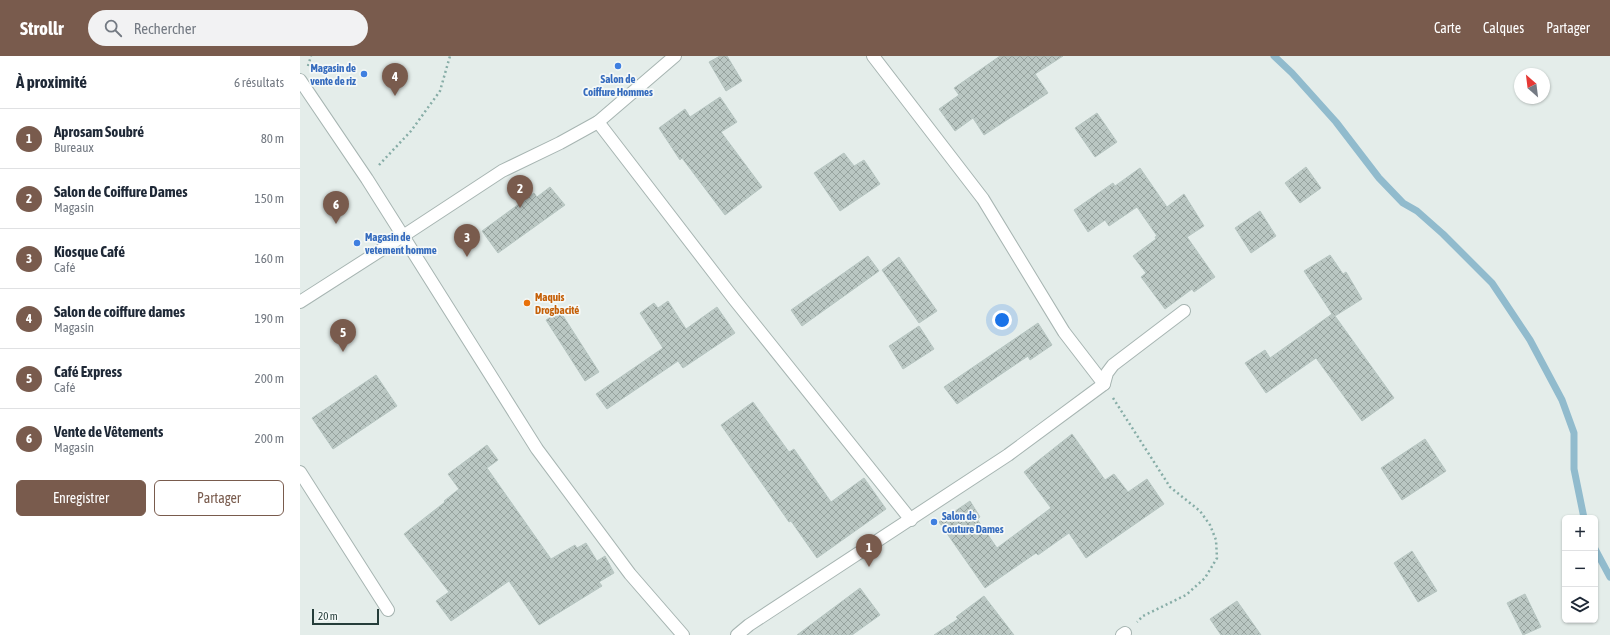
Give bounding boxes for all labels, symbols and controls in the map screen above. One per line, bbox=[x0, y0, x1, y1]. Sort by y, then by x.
search box bbox=[88, 10, 368, 46]
text: Strollr bbox=[20, 17, 64, 39]
icon: search bbox=[102, 17, 124, 39]
text: Rechercher bbox=[134, 20, 196, 37]
text: Carte bbox=[1434, 20, 1461, 36]
text: Calques bbox=[1483, 20, 1524, 36]
text: Partager bbox=[1546, 20, 1590, 36]
marker: Salon de Coiffure Hommes bbox=[613, 61, 623, 71]
place label: Magasin de vente de riz bbox=[310, 62, 356, 87]
pin: 4 bbox=[382, 63, 408, 96]
north arrow bbox=[1514, 68, 1550, 104]
marker: Magasin de vente de riz bbox=[359, 69, 369, 79]
text: À proximité bbox=[16, 72, 87, 92]
place label: Salon de Coiffure Hommes bbox=[583, 73, 653, 98]
text: 6 résultats bbox=[234, 75, 284, 90]
text: Aprosam Soubré bbox=[54, 123, 144, 140]
text: 1 bbox=[26, 131, 32, 146]
text: 80 m bbox=[261, 131, 284, 146]
text: Bureaux bbox=[54, 140, 94, 155]
pin: 2 bbox=[507, 175, 533, 208]
text: Salon de Coiffure Dames bbox=[54, 183, 188, 200]
text: 2 bbox=[26, 191, 32, 206]
text: 150 m bbox=[255, 191, 284, 206]
pin: 6 bbox=[323, 191, 349, 224]
text: Magasin bbox=[54, 200, 94, 215]
pin: 3 bbox=[454, 224, 480, 257]
place label: Magasin de vetement homme bbox=[365, 231, 437, 256]
marker: Magasin de vetement homme bbox=[352, 238, 362, 248]
text: Kiosque Café bbox=[54, 243, 125, 260]
text: 3 bbox=[26, 251, 32, 266]
text: 160 m bbox=[255, 251, 284, 266]
text: Café bbox=[54, 260, 75, 275]
place label: Maquis Drogbacité bbox=[535, 291, 579, 316]
marker: Maquis Drogbacité bbox=[522, 298, 532, 308]
text: Salon de coiffure dames bbox=[54, 303, 185, 320]
your location bbox=[992, 310, 1012, 330]
text: 4 bbox=[26, 311, 32, 326]
text: 190 m bbox=[255, 311, 284, 326]
pin: 5 bbox=[330, 319, 356, 352]
text: Magasin bbox=[54, 320, 94, 335]
text: Café Express bbox=[54, 363, 122, 380]
text: 5 bbox=[26, 371, 32, 386]
text: 200 m bbox=[255, 371, 284, 386]
text: Café bbox=[54, 380, 75, 395]
text: Vente de Vêtements bbox=[54, 423, 163, 440]
text: 6 bbox=[26, 431, 32, 446]
text: 200 m bbox=[255, 431, 284, 446]
text: Magasin bbox=[54, 440, 94, 455]
button: Enregistrer bbox=[16, 480, 146, 516]
button: Partager bbox=[154, 480, 284, 516]
place label: Salon de Couture Dames bbox=[942, 510, 1004, 535]
map controls bbox=[1562, 515, 1598, 623]
button: + bbox=[1562, 515, 1598, 551]
marker: Salon de Couture Dames bbox=[929, 517, 939, 527]
pin: 1 bbox=[856, 534, 882, 567]
button: − bbox=[1562, 551, 1598, 587]
button: layers bbox=[1562, 587, 1598, 623]
scale bar bbox=[312, 607, 379, 626]
text: 20 m bbox=[318, 610, 338, 622]

